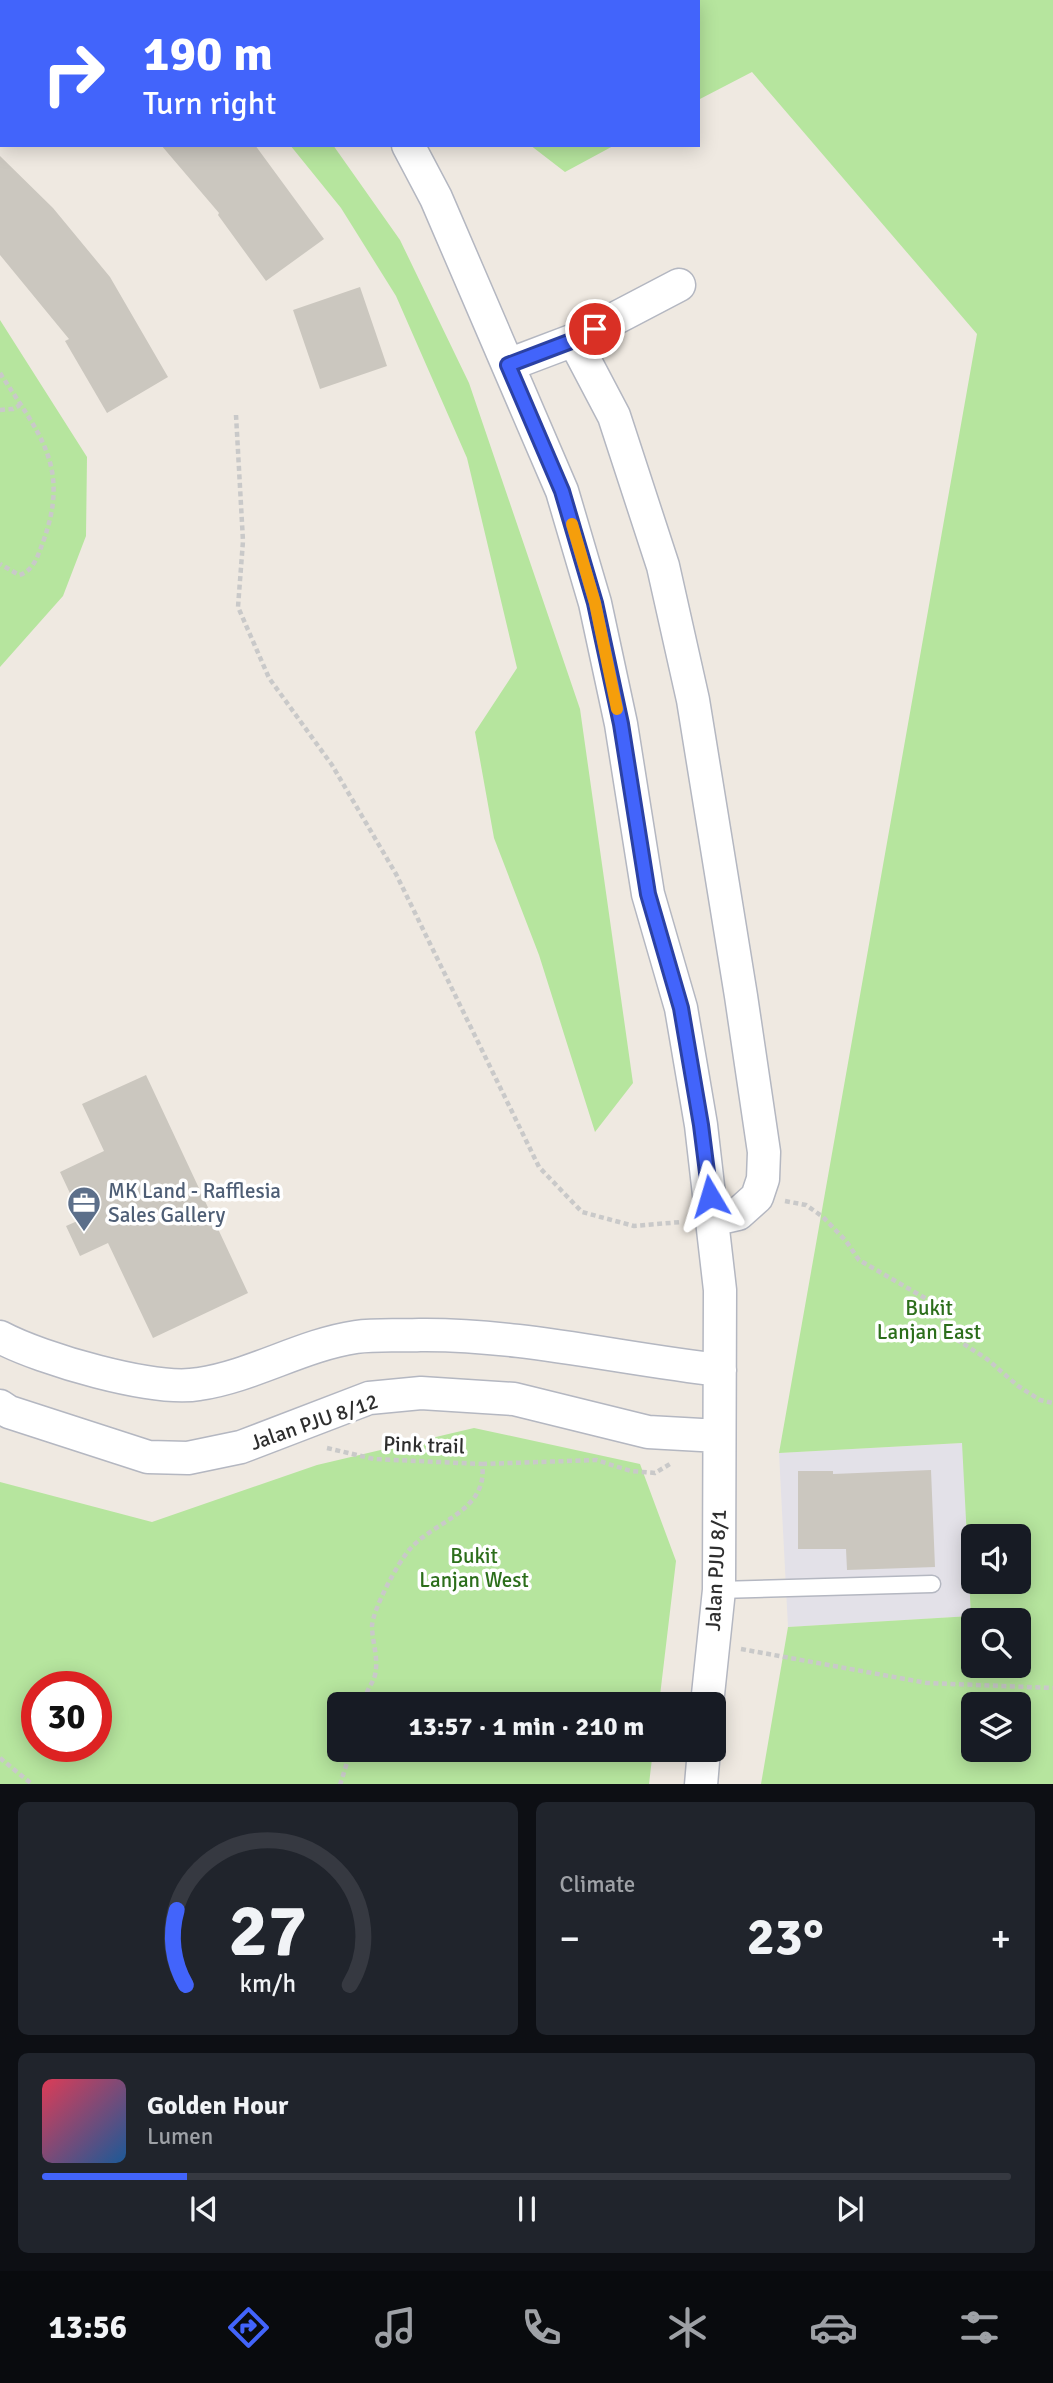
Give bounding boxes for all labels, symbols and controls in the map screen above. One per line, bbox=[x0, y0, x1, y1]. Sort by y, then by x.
text: 190 m bbox=[143, 24, 273, 84]
icon: right bbox=[28, 28, 119, 119]
text: Turn right bbox=[143, 84, 276, 123]
pin bbox=[565, 299, 625, 359]
icon: arrive bbox=[576, 310, 614, 348]
position arrow bbox=[673, 1159, 747, 1233]
place label: MK Land - Rafflesia Sales Gallery bbox=[108, 1178, 281, 1228]
office icon: MK Land - Rafflesia Sales Gallery bbox=[65, 1184, 103, 1233]
park label: Bukit Lanjan East bbox=[877, 1295, 981, 1345]
street label: Jalan PJU 8/12 bbox=[247, 1388, 381, 1456]
street label: Pink trail bbox=[383, 1431, 465, 1459]
street label: Jalan PJU 8/1 bbox=[700, 1508, 732, 1632]
map controls bbox=[961, 1524, 1031, 1762]
button: sound bbox=[961, 1524, 1031, 1594]
park label: Bukit Lanjan West bbox=[419, 1543, 529, 1593]
button: search bbox=[961, 1608, 1031, 1678]
speed limit sign: 30 bbox=[21, 1671, 112, 1762]
button: layers bbox=[961, 1692, 1031, 1762]
text: 13:57 · 1 min · 210 m bbox=[409, 1711, 644, 1743]
text: Climate bbox=[560, 1870, 635, 1899]
text: 27 bbox=[228, 1887, 307, 1976]
text: 23° bbox=[747, 1905, 824, 1969]
text: − bbox=[560, 1915, 580, 1962]
text: + bbox=[990, 1915, 1011, 1962]
text: km/h bbox=[239, 1967, 296, 1998]
text: Golden Hour bbox=[147, 2090, 288, 2122]
text: Lumen bbox=[147, 2122, 213, 2151]
icon: previous bbox=[185, 2190, 223, 2228]
icon: pause bbox=[508, 2190, 546, 2228]
icon: next bbox=[831, 2190, 869, 2228]
icon: directions bbox=[224, 2303, 273, 2352]
icon: music bbox=[371, 2303, 420, 2352]
icon: phone bbox=[517, 2303, 566, 2352]
icon: climate bbox=[663, 2303, 712, 2352]
icon: car bbox=[809, 2303, 858, 2352]
icon: filters bbox=[955, 2303, 1004, 2352]
text: 13:56 bbox=[49, 2308, 127, 2347]

